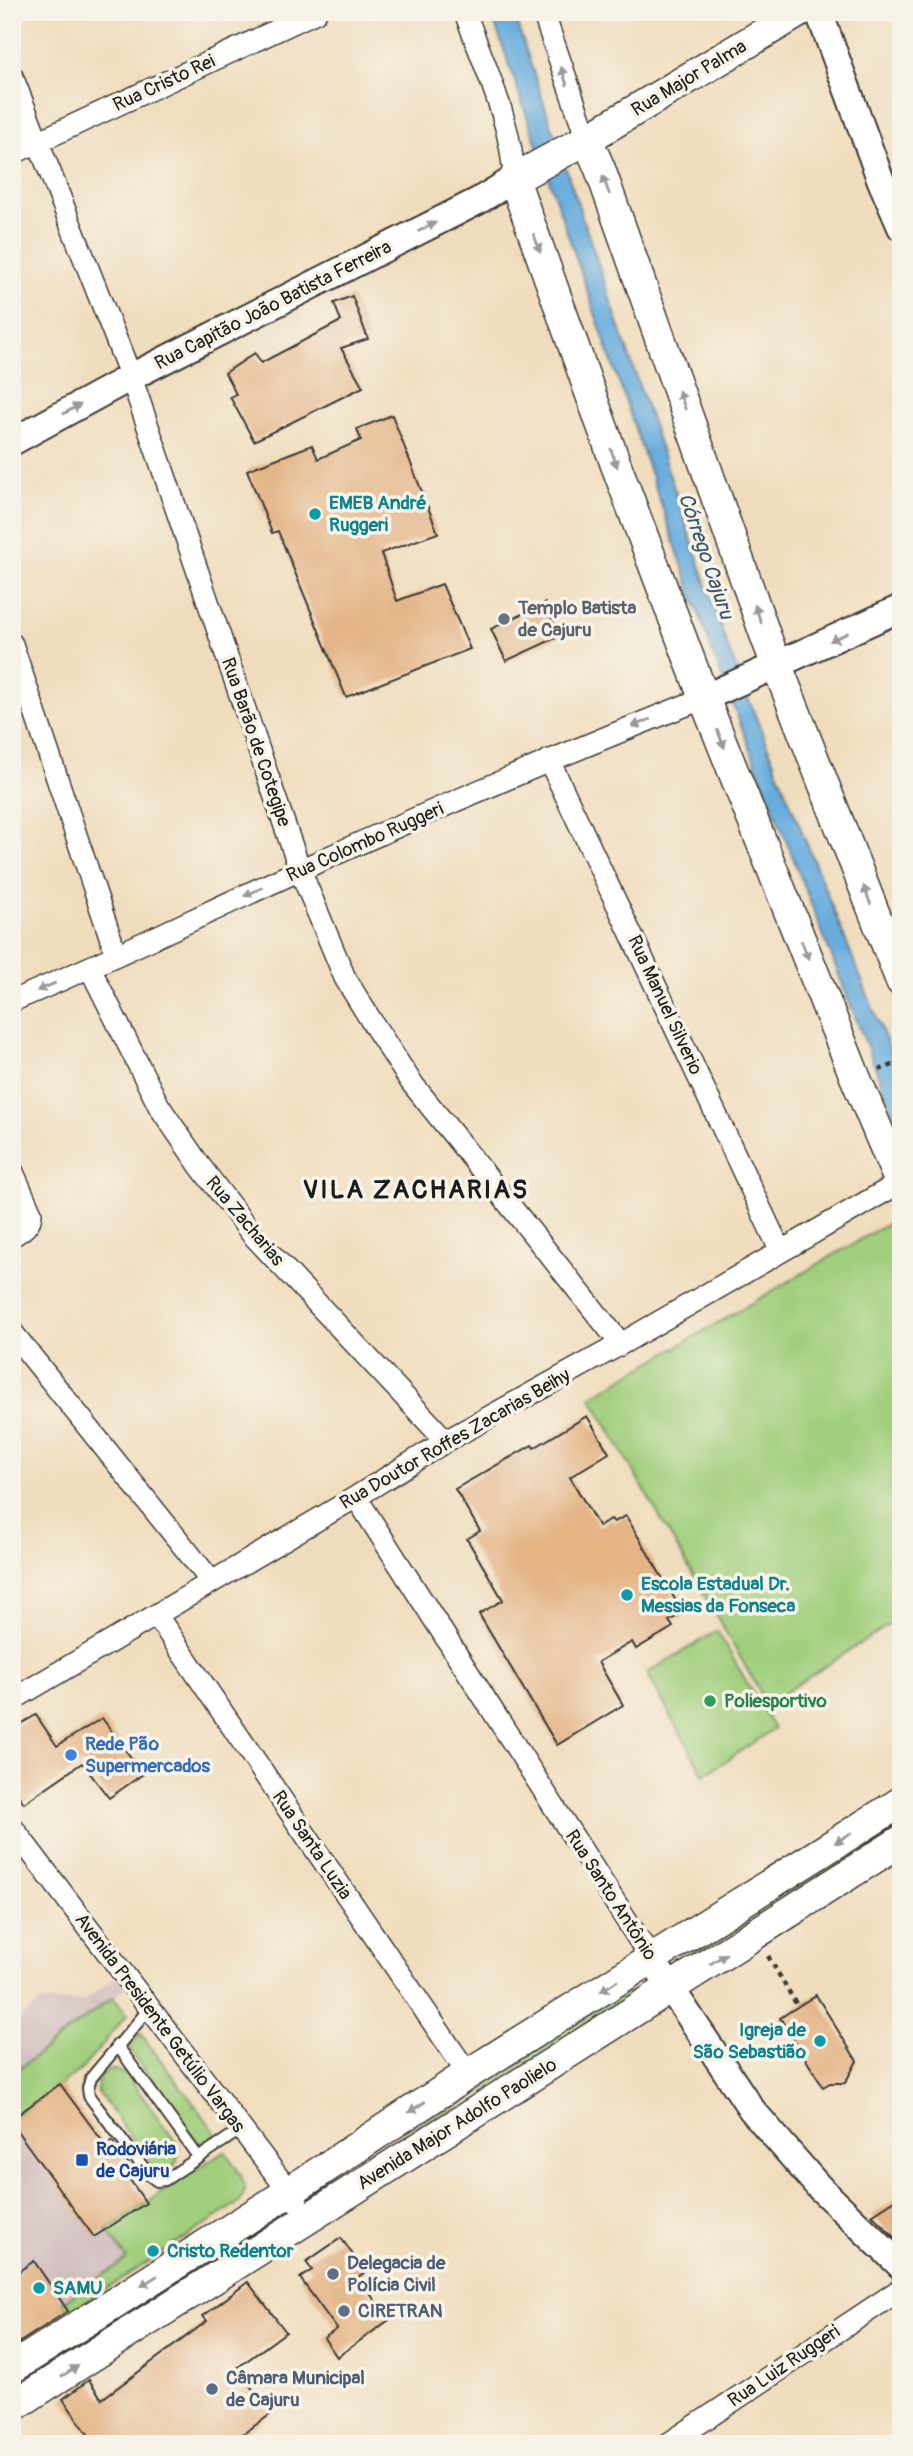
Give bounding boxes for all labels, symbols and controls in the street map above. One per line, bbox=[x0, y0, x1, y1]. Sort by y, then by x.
street label: Rua Major Palma bbox=[627, 34, 751, 122]
street label: Rua Cristo Rei bbox=[109, 49, 219, 117]
one-way arrow bbox=[559, 65, 569, 86]
one-way arrow bbox=[600, 175, 611, 196]
one-way arrow bbox=[417, 221, 437, 232]
one-way arrow bbox=[532, 233, 543, 254]
street label: Rua Capitão João Batista Ferreira bbox=[151, 235, 396, 375]
one-way arrow bbox=[676, 389, 687, 410]
one-way arrow bbox=[62, 403, 82, 415]
one-way arrow bbox=[608, 447, 619, 468]
water label: Córrego Cajuru bbox=[672, 489, 741, 624]
place label: EMEB André Ruggeri bbox=[329, 491, 427, 537]
marker: EMEB André Ruggeri bbox=[307, 506, 323, 522]
place label: Templo Batista de Cajuru bbox=[517, 596, 636, 642]
one-way arrow bbox=[752, 604, 763, 625]
marker: Templo Batista de Cajuru bbox=[496, 611, 512, 627]
one-way arrow bbox=[829, 631, 849, 643]
street label: Rua Barão de Cotegipe bbox=[216, 654, 296, 830]
one-way arrow bbox=[630, 718, 651, 729]
one-way arrow bbox=[715, 728, 726, 749]
street label: Rua Colombo Ruggeri bbox=[283, 797, 447, 887]
one-way arrow bbox=[861, 884, 872, 905]
one-way arrow bbox=[242, 887, 263, 898]
street label: Rua Manuel Silverio bbox=[622, 931, 708, 1079]
one-way arrow bbox=[799, 940, 810, 961]
one-way arrow bbox=[36, 981, 56, 993]
street label: Rua Zacharias bbox=[200, 1171, 290, 1271]
district label: VILA ZACHARIAS bbox=[303, 1174, 529, 1206]
street label: Rua Doutor Roffes Zacarias Beihy bbox=[336, 1363, 574, 1515]
place label: Escola Estadual Dr. Messias da Fonseca bbox=[641, 1572, 796, 1618]
marker: Escola Estadual Dr. Messias da Fonseca bbox=[619, 1587, 635, 1603]
place label: Poliesportivo bbox=[724, 1689, 828, 1713]
marker: Poliesportivo bbox=[702, 1693, 718, 1709]
place label: Rede Pão Supermercados bbox=[85, 1732, 210, 1778]
marker: Rede Pão Supermercados bbox=[63, 1747, 79, 1763]
street label: Rua Santa Luzia bbox=[267, 1786, 357, 1904]
street label: Rua Santo Antônio bbox=[560, 1825, 662, 1965]
one-way arrow bbox=[833, 1832, 853, 1845]
street label: Avenida Presidente Getúlio Vargas bbox=[70, 1908, 251, 2138]
one-way arrow bbox=[709, 1952, 728, 1965]
one-way arrow bbox=[600, 1980, 619, 1993]
place label: Igreja de São Sebastião bbox=[693, 2018, 807, 2064]
marker: Igreja de São Sebastião bbox=[812, 2033, 828, 2049]
street label: Avenida Major Adolfo Paolielo bbox=[353, 2053, 561, 2195]
one-way arrow bbox=[407, 2101, 427, 2114]
place label: Rodoviária de Cajuru bbox=[96, 2137, 176, 2183]
marker: Rodoviária de Cajuru bbox=[74, 2152, 90, 2168]
place label: Cristo Redentor bbox=[167, 2239, 294, 2263]
marker: Cristo Redentor bbox=[145, 2243, 161, 2259]
place label: Delegacia de Polícia Civil bbox=[347, 2251, 446, 2297]
marker: Delegacia de Polícia Civil bbox=[325, 2266, 341, 2282]
one-way arrow bbox=[139, 2275, 158, 2288]
place label: SAMU bbox=[53, 2276, 103, 2300]
marker: SAMU bbox=[31, 2280, 47, 2296]
place label: CIRETRAN bbox=[358, 2299, 443, 2323]
marker: CIRETRAN bbox=[336, 2303, 352, 2319]
street label: Rua Luiz Ruggeri bbox=[723, 2320, 845, 2412]
one-way arrow bbox=[60, 2364, 80, 2377]
place label: Câmara Municipal de Cajuru bbox=[226, 2366, 365, 2412]
marker: Câmara Municipal de Cajuru bbox=[204, 2381, 220, 2397]

